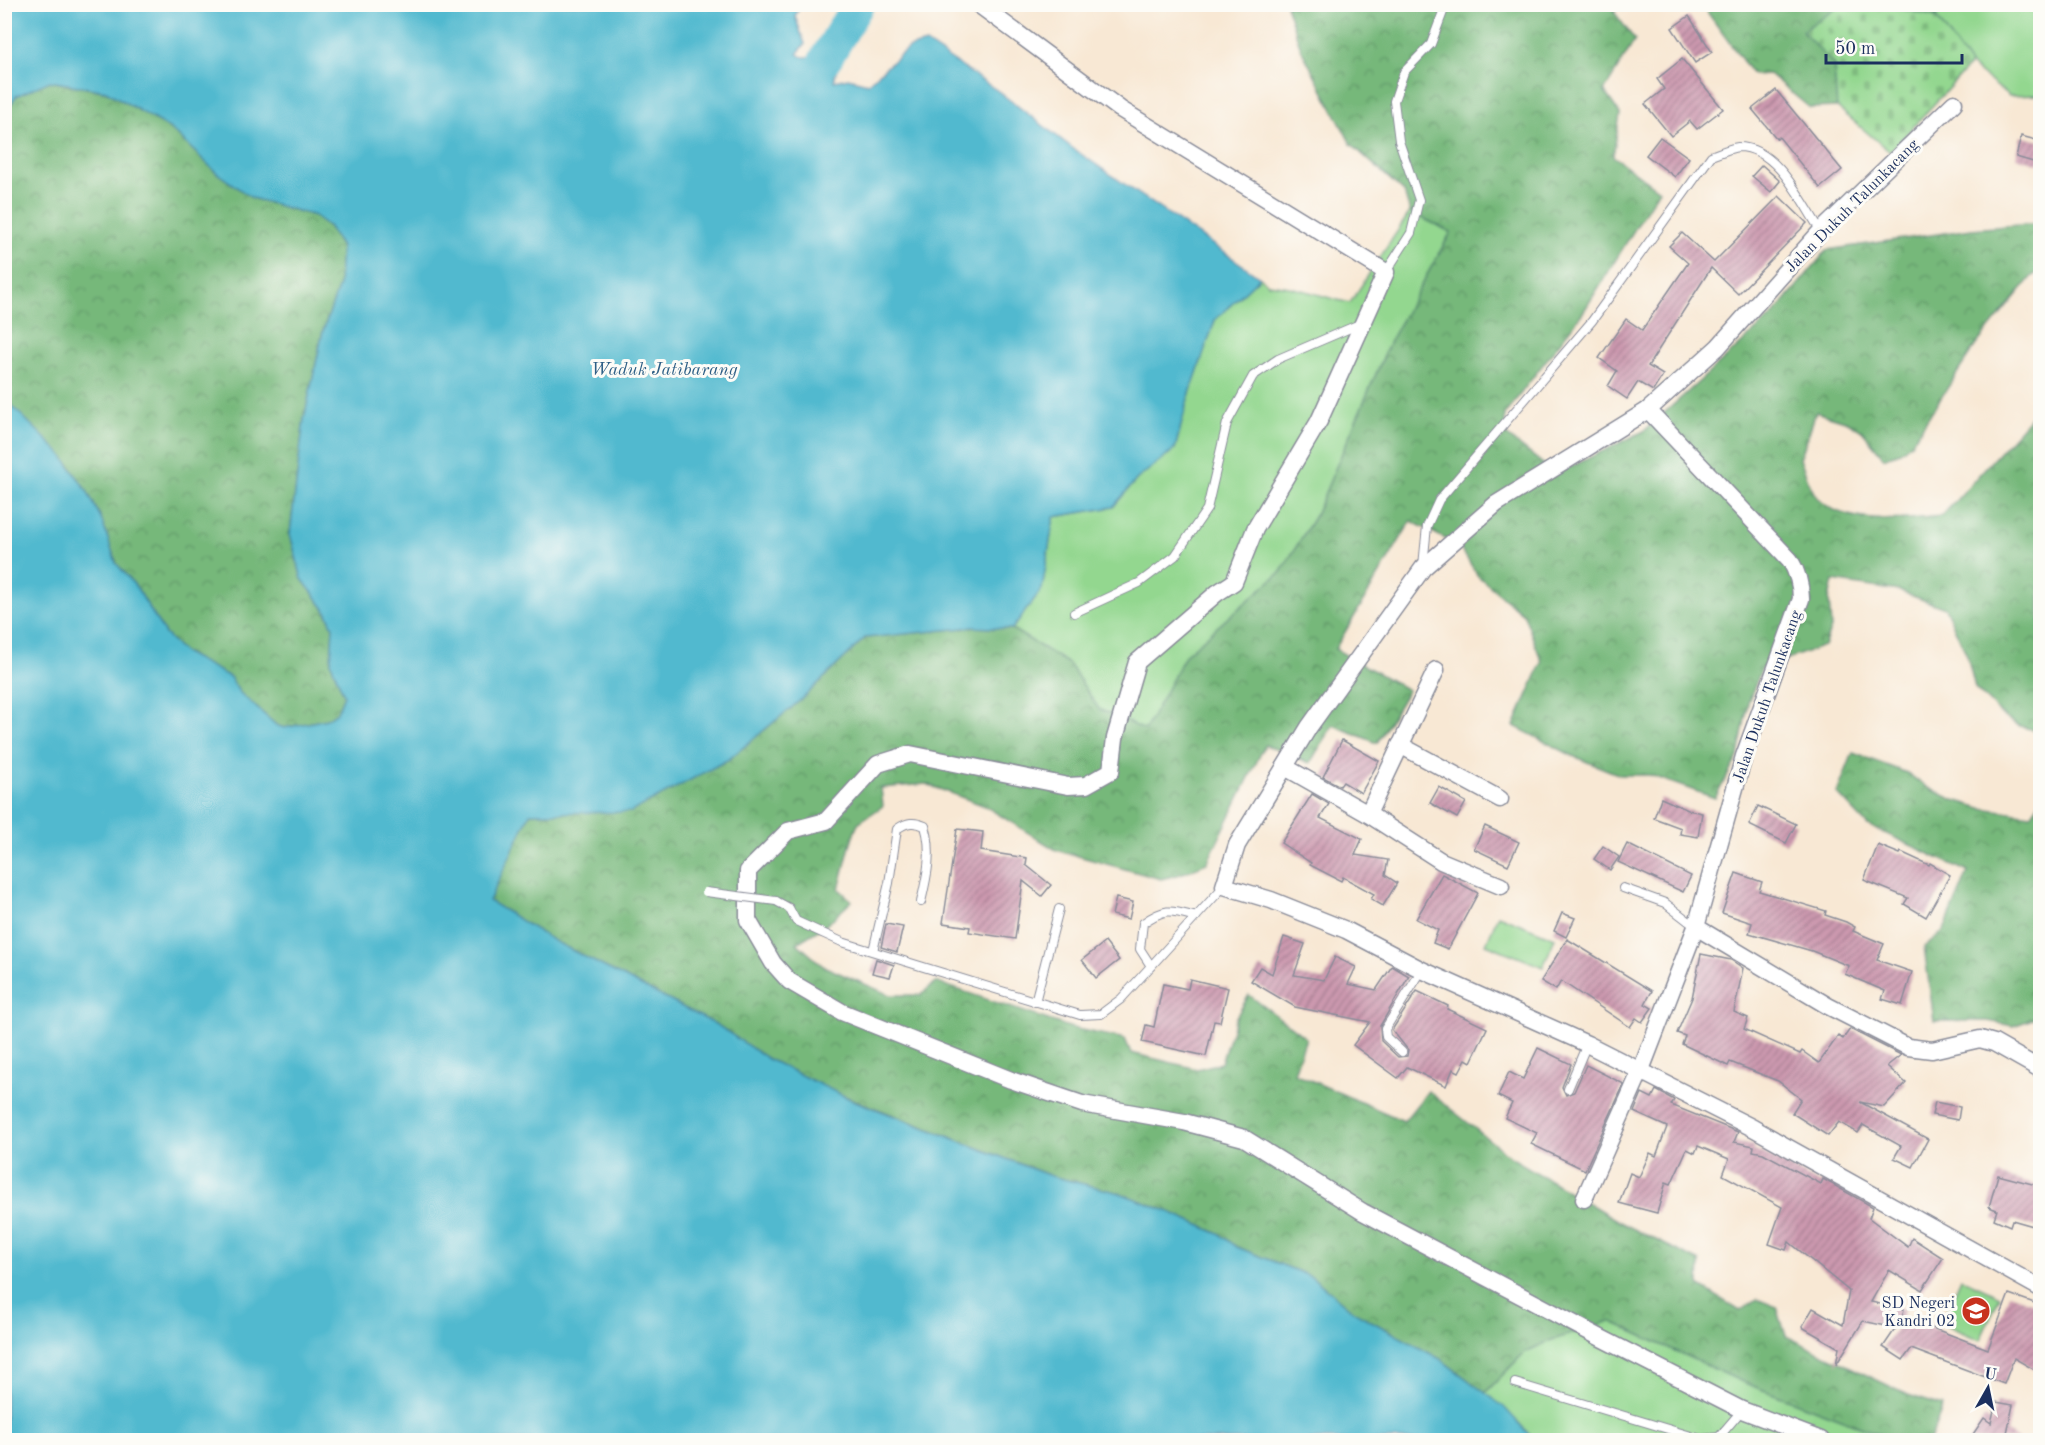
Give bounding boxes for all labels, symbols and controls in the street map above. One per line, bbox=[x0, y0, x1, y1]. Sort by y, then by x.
scale bar bbox=[1826, 27, 1962, 65]
text: 50 m bbox=[1835, 40, 1875, 58]
street label: Jalan Dukuh Talunkacang bbox=[1783, 136, 1922, 276]
water label: Waduk Jatibarang bbox=[590, 361, 738, 379]
street label: Jalan Dukuh Talunkacang bbox=[1731, 608, 1805, 785]
school or university icon: SD Negeri Kandri 02 bbox=[1960, 1295, 1992, 1327]
place label: SD Negeri Kandri 02 bbox=[1882, 1296, 1955, 1330]
north arrow bbox=[1958, 1358, 2018, 1418]
text: U bbox=[1983, 1366, 1998, 1384]

